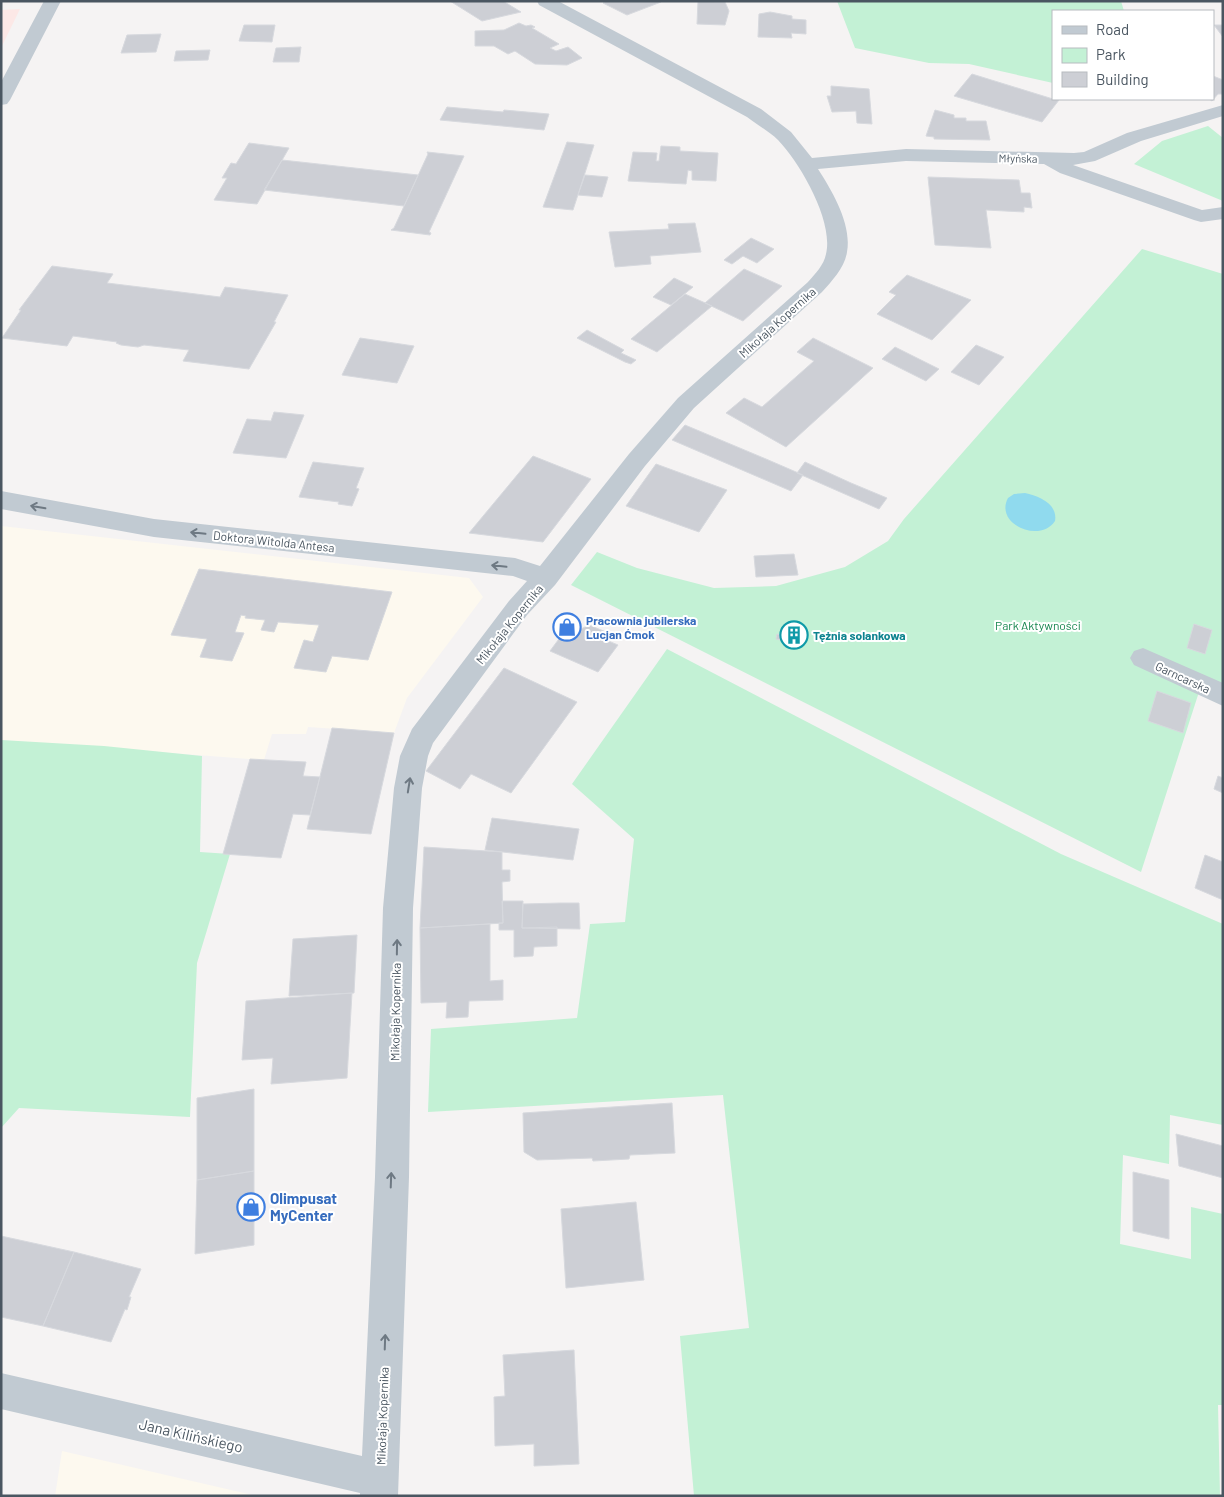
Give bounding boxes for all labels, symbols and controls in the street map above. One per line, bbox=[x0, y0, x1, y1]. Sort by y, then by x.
legend bbox=[1052, 10, 1214, 100]
text: Road bbox=[1096, 20, 1129, 38]
text: Park bbox=[1096, 45, 1126, 63]
text: Building bbox=[1096, 70, 1149, 88]
street label: Młyńska bbox=[998, 151, 1038, 165]
street label: Mikołaja Kopernika bbox=[736, 284, 818, 360]
one-way arrow bbox=[30, 502, 46, 511]
one-way arrow bbox=[191, 528, 207, 538]
street label: Doktora Witolda Antesa bbox=[213, 528, 335, 554]
one-way arrow bbox=[491, 561, 507, 571]
street label: Mikołaja Kopernika bbox=[473, 581, 545, 667]
shop icon: Pracownia jubilerska Lucjan Ćmok bbox=[552, 612, 582, 642]
place label: Pracownia jubilerska Lucjan Ćmok bbox=[586, 613, 696, 641]
park label: Park Aktywności bbox=[995, 618, 1081, 632]
building icon: Tężnia solankowa bbox=[779, 620, 809, 650]
place label: Tężnia solankowa bbox=[813, 628, 906, 642]
street label: Garncarska bbox=[1153, 658, 1213, 696]
one-way arrow bbox=[404, 778, 414, 794]
one-way arrow bbox=[392, 940, 402, 956]
street label: Mikołaja Kopernika bbox=[387, 963, 403, 1061]
one-way arrow bbox=[387, 1172, 396, 1188]
place label: Olimpusat MyCenter bbox=[270, 1189, 337, 1224]
shop icon: Olimpusat MyCenter bbox=[236, 1192, 266, 1222]
one-way arrow bbox=[381, 1334, 390, 1350]
street label: Mikołaja Kopernika bbox=[373, 1367, 391, 1465]
street label: Jana Kilińskiego bbox=[137, 1414, 245, 1456]

